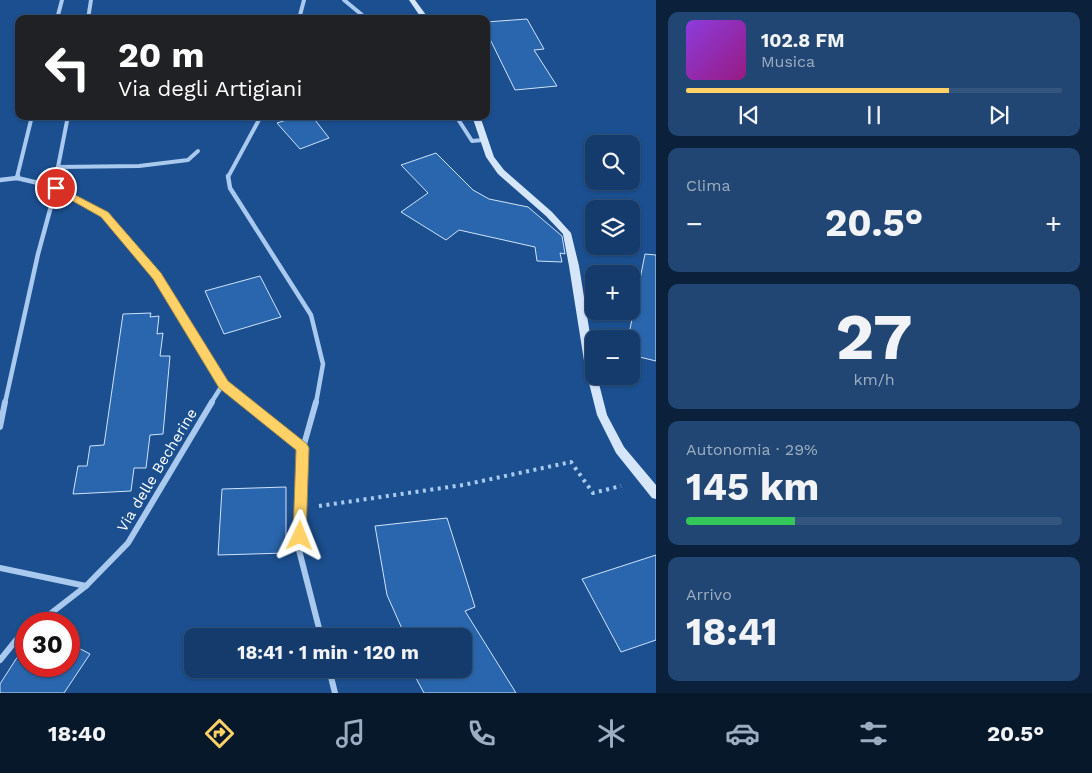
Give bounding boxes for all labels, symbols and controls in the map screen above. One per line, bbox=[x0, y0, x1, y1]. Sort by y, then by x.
text: 102.8 FM bbox=[761, 29, 845, 52]
text: 20 m bbox=[118, 34, 204, 76]
icon: left bbox=[35, 35, 100, 100]
text: Musica bbox=[761, 52, 815, 71]
text: Via degli Artigiani bbox=[118, 76, 302, 101]
icon: previous bbox=[735, 101, 763, 129]
icon: pause bbox=[860, 101, 888, 129]
icon: next bbox=[985, 101, 1013, 129]
map controls bbox=[585, 135, 640, 385]
button: search bbox=[585, 135, 640, 190]
pin bbox=[35, 167, 77, 209]
icon: arrive bbox=[42, 174, 70, 202]
text: Clima bbox=[686, 176, 730, 195]
button: layers bbox=[585, 200, 640, 255]
text: 20.5° bbox=[825, 201, 923, 245]
text: − bbox=[686, 207, 703, 240]
text: + bbox=[1045, 207, 1062, 240]
button: + bbox=[585, 265, 640, 320]
text: 27 bbox=[835, 299, 913, 375]
button: − bbox=[585, 330, 640, 385]
text: km/h bbox=[853, 370, 895, 389]
street label: Via delle Becherine bbox=[113, 405, 201, 535]
text: Autonomia · 29% bbox=[686, 440, 818, 459]
text: 145 km bbox=[686, 465, 819, 509]
position arrow bbox=[273, 509, 325, 561]
text: Arrivo bbox=[686, 585, 732, 604]
text: 18:41 bbox=[686, 610, 778, 654]
speed limit sign: 30 bbox=[15, 612, 80, 677]
text: 18:41 · 1 min · 120 m bbox=[237, 641, 419, 664]
icon: directions bbox=[202, 716, 237, 751]
icon: music bbox=[333, 716, 368, 751]
icon: phone bbox=[464, 716, 499, 751]
icon: climate bbox=[594, 716, 629, 751]
icon: car bbox=[725, 716, 760, 751]
icon: filters bbox=[856, 716, 891, 751]
text: 18:40 bbox=[48, 721, 106, 746]
text: 20.5° bbox=[987, 721, 1044, 746]

